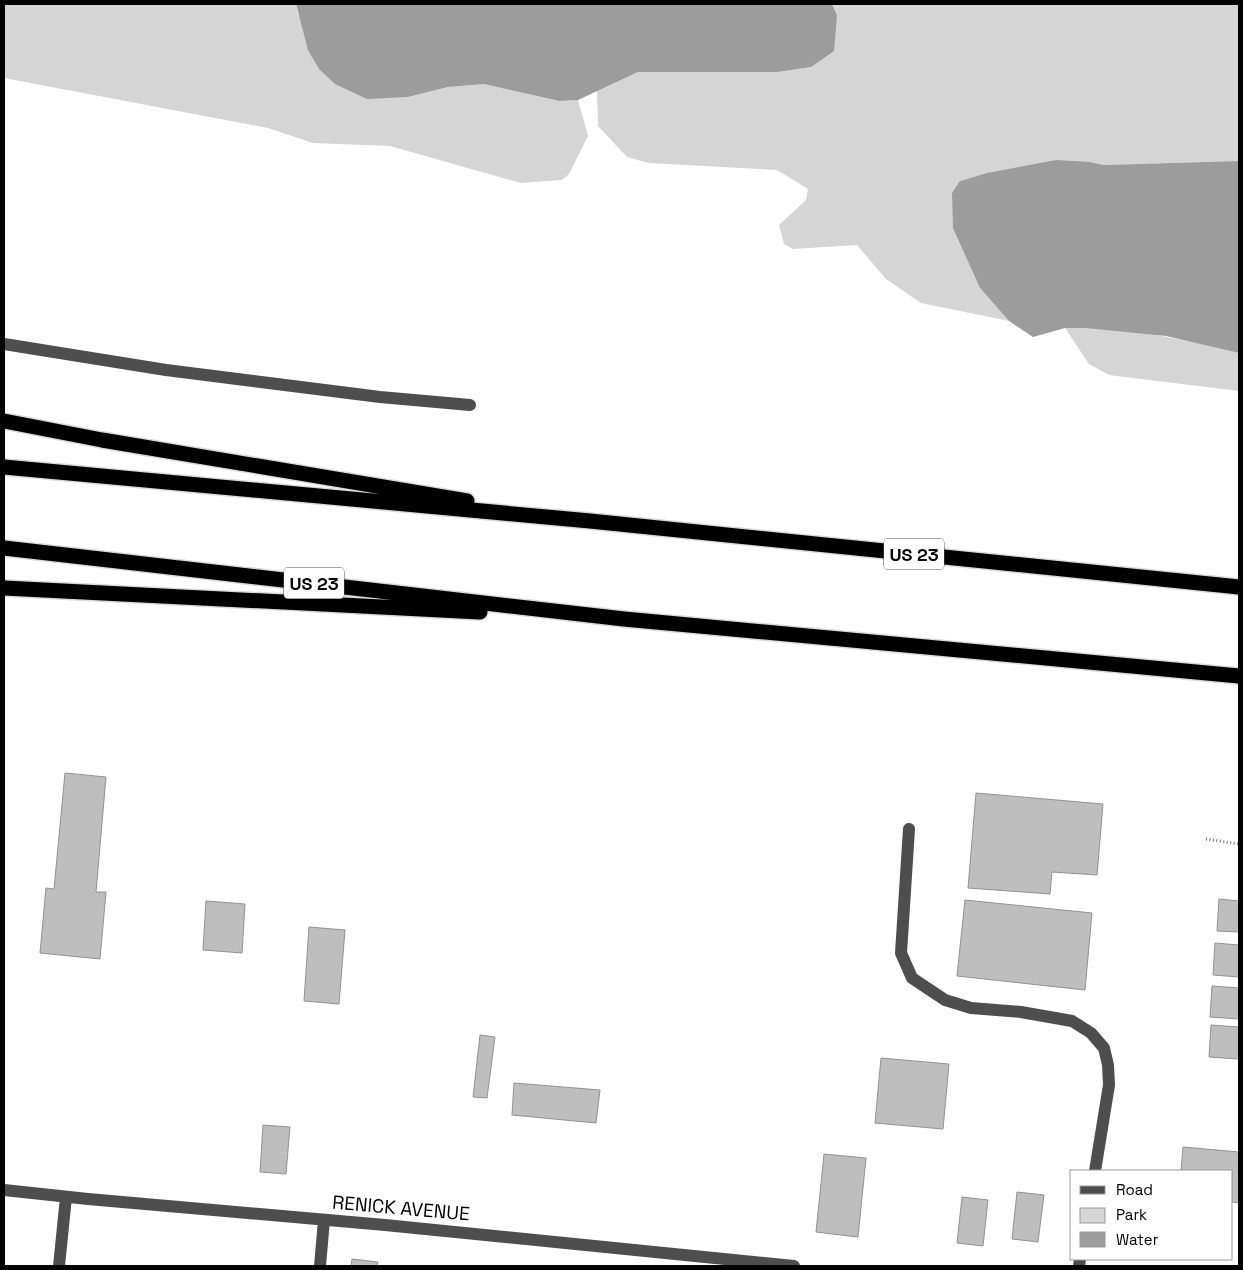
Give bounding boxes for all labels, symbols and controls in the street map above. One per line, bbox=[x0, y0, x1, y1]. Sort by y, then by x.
road number: US 23 bbox=[884, 538, 944, 570]
road number: US 23 bbox=[284, 568, 344, 598]
legend bbox=[1070, 1170, 1233, 1260]
text: Road bbox=[1116, 1180, 1153, 1199]
street label: RENICK AVENUE bbox=[331, 1190, 471, 1226]
text: Park bbox=[1116, 1205, 1147, 1224]
text: Water bbox=[1116, 1230, 1159, 1249]

